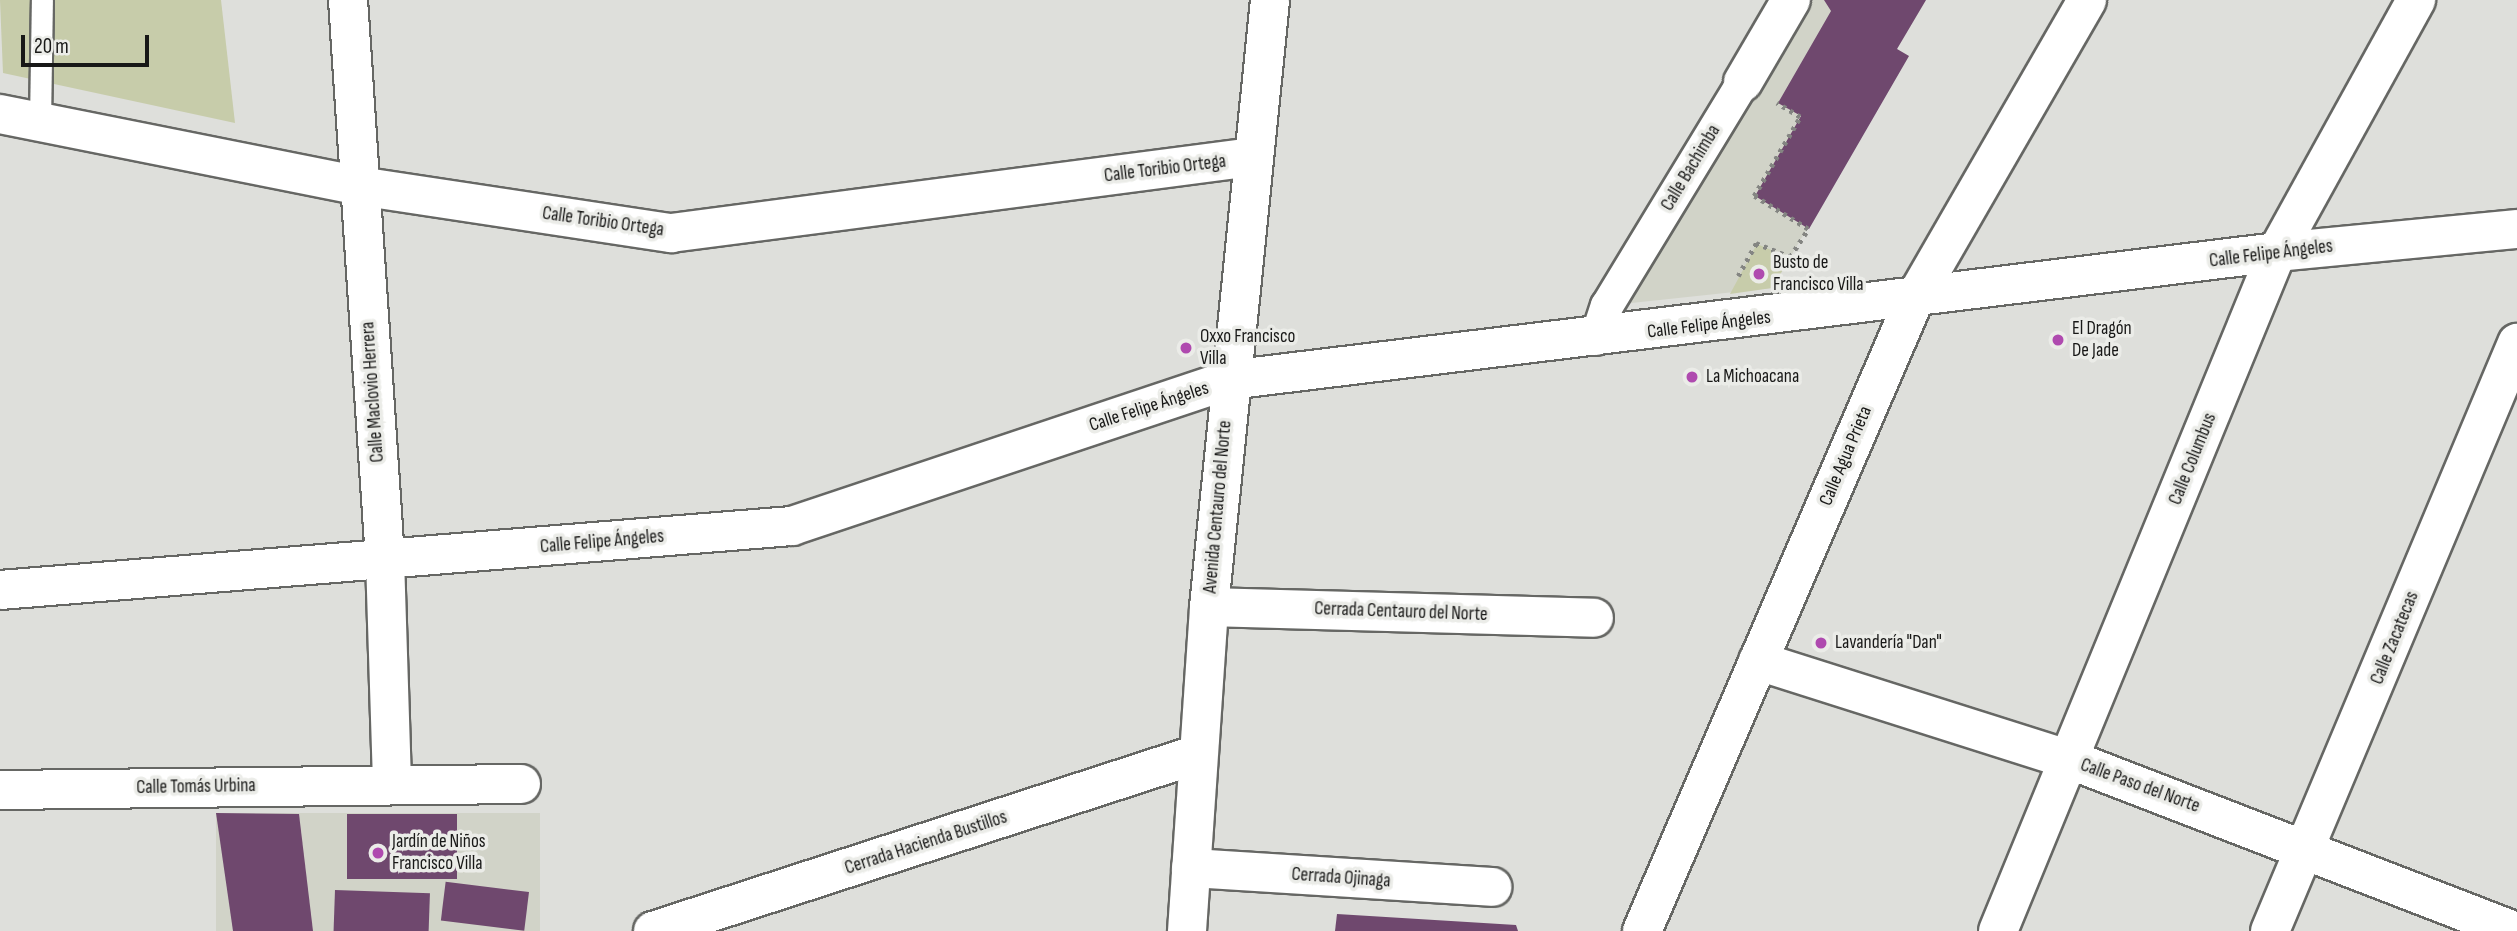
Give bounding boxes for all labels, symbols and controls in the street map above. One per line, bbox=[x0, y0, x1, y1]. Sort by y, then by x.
scale bar bbox=[24, 21, 152, 65]
text: 20 m bbox=[34, 34, 69, 59]
street label: Calle Bachimba bbox=[1656, 121, 1726, 215]
street label: Calle Toribio Ortega bbox=[1103, 150, 1227, 188]
street label: Calle Toribio Ortega bbox=[541, 202, 665, 242]
street label: Calle Felipe Ángeles bbox=[2208, 235, 2334, 273]
place label: Busto de Francisco Villa bbox=[1773, 252, 1864, 296]
marker: Busto de Francisco Villa bbox=[1751, 266, 1767, 282]
street label: Calle Felipe Ángeles bbox=[1646, 306, 1772, 344]
place label: El Dragón De Jade bbox=[2072, 318, 2132, 362]
street label: Calle Maclovio Herrera bbox=[357, 321, 389, 463]
place label: Oxxo Francisco Villa bbox=[1200, 326, 1295, 370]
marker: El Dragón De Jade bbox=[2050, 332, 2066, 348]
marker: Oxxo Francisco Villa bbox=[1178, 340, 1194, 356]
place label: La Michoacana bbox=[1706, 366, 1799, 388]
marker: La Michoacana bbox=[1684, 369, 1700, 385]
street label: Calle Felipe Ángeles bbox=[1086, 377, 1212, 437]
street label: Calle Agua Prieta bbox=[1815, 403, 1877, 509]
street label: Calle Columbus bbox=[2164, 410, 2222, 508]
street label: Avenida Centauro del Norte bbox=[1199, 420, 1237, 594]
street label: Calle Felipe Ángeles bbox=[539, 525, 665, 559]
street label: Calle Zacatecas bbox=[2366, 588, 2424, 688]
street label: Cerrada Centauro del Norte bbox=[1314, 598, 1488, 626]
place label: Lavandería "Dan" bbox=[1835, 632, 1942, 654]
marker: Lavandería "Dan" bbox=[1813, 635, 1829, 651]
street label: Calle Paso del Norte bbox=[2077, 754, 2203, 818]
street label: Calle Tomás Urbina bbox=[136, 775, 256, 799]
street label: Cerrada Hacienda Bustillos bbox=[842, 806, 1010, 880]
place label: Jardín de Niños Francisco Villa bbox=[392, 831, 486, 875]
marker: Jardín de Niños Francisco Villa bbox=[370, 845, 386, 861]
street label: Cerrada Ojinaga bbox=[1291, 863, 1391, 893]

